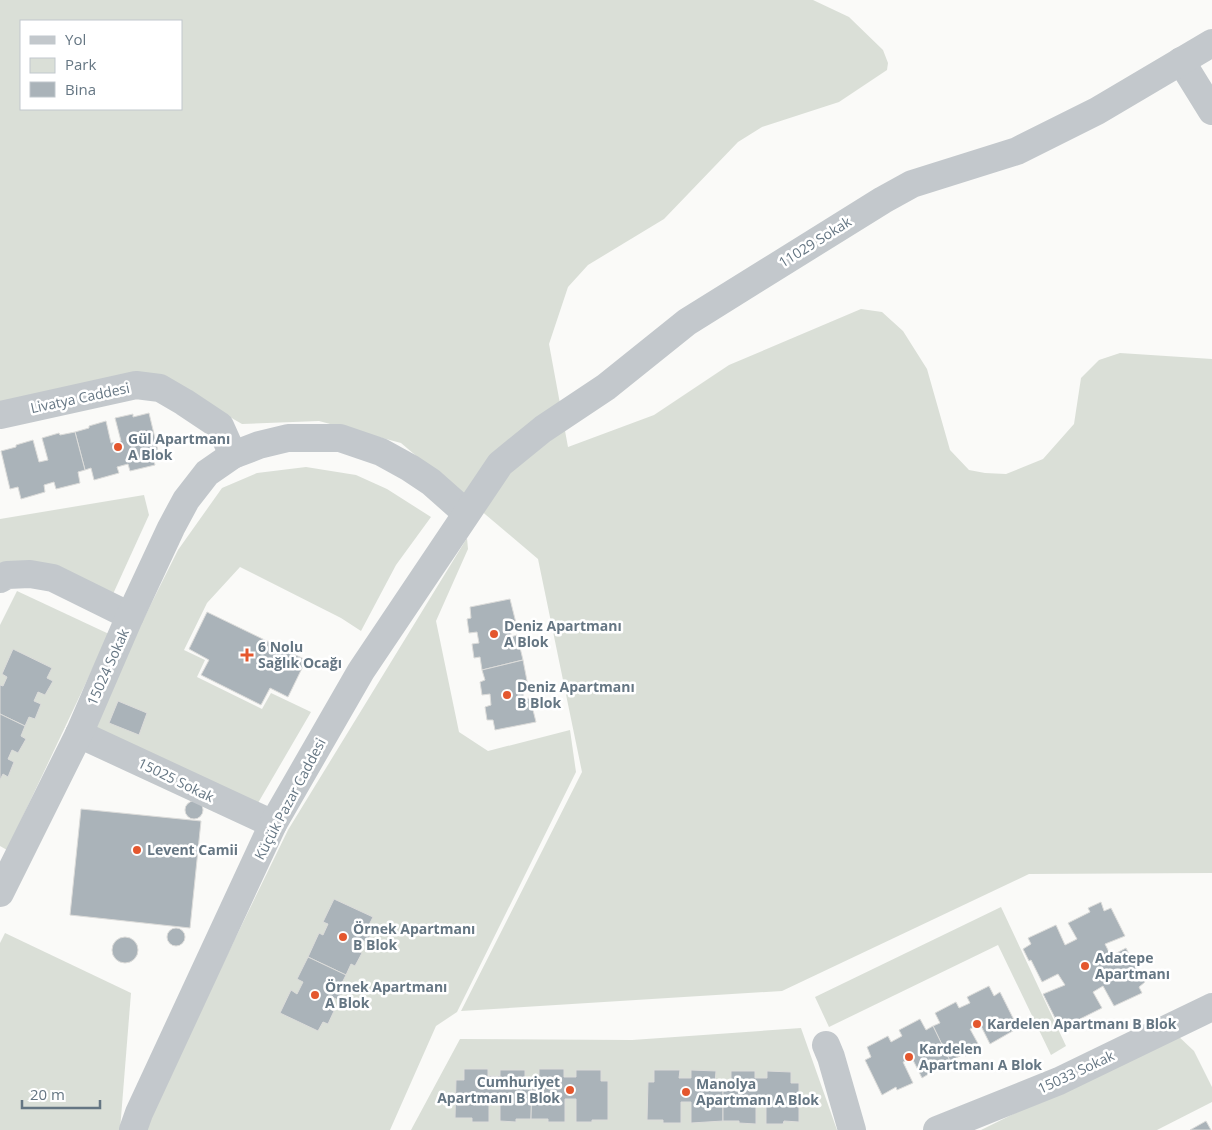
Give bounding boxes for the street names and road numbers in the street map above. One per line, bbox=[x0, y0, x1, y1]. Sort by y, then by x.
street label: 11029 Sokak bbox=[775, 211, 855, 271]
street label: Livatya Caddesi bbox=[29, 378, 131, 417]
street label: 15024 Sokak bbox=[82, 625, 133, 708]
street label: Küçük Pazar Caddesi bbox=[249, 735, 330, 863]
street label: 15025 Sokak bbox=[135, 753, 218, 806]
street label: 15033 Sokak bbox=[1035, 1045, 1118, 1098]

